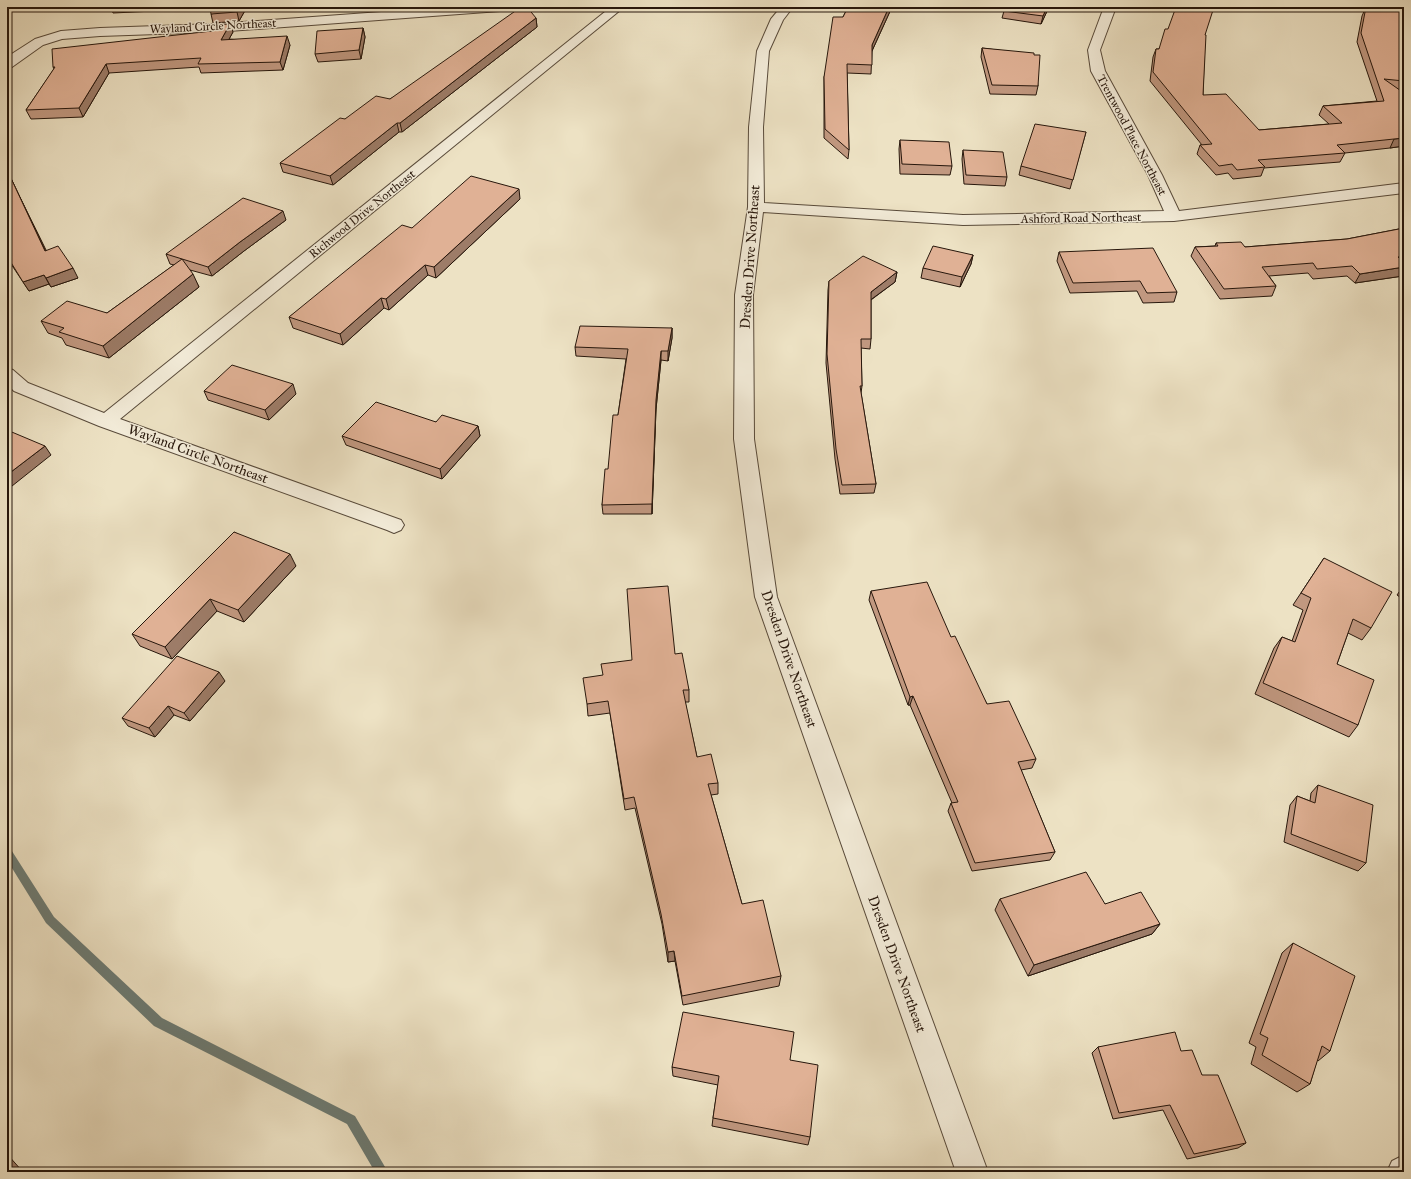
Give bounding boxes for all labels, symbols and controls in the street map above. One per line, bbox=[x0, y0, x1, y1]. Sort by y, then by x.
street label: Wayland Circle Northeast bbox=[149, 16, 277, 36]
street label: Trentwood Place Northeast bbox=[1094, 72, 1170, 198]
street label: Richwood Drive Northeast bbox=[306, 166, 418, 261]
street label: Dresden Drive Northeast bbox=[736, 184, 764, 330]
street label: Ashford Road Northeast bbox=[1020, 210, 1142, 226]
street label: Wayland Circle Northeast bbox=[126, 421, 270, 487]
street label: Dresden Drive Northeast bbox=[757, 588, 821, 730]
street label: Dresden Drive Northeast bbox=[864, 893, 930, 1035]

